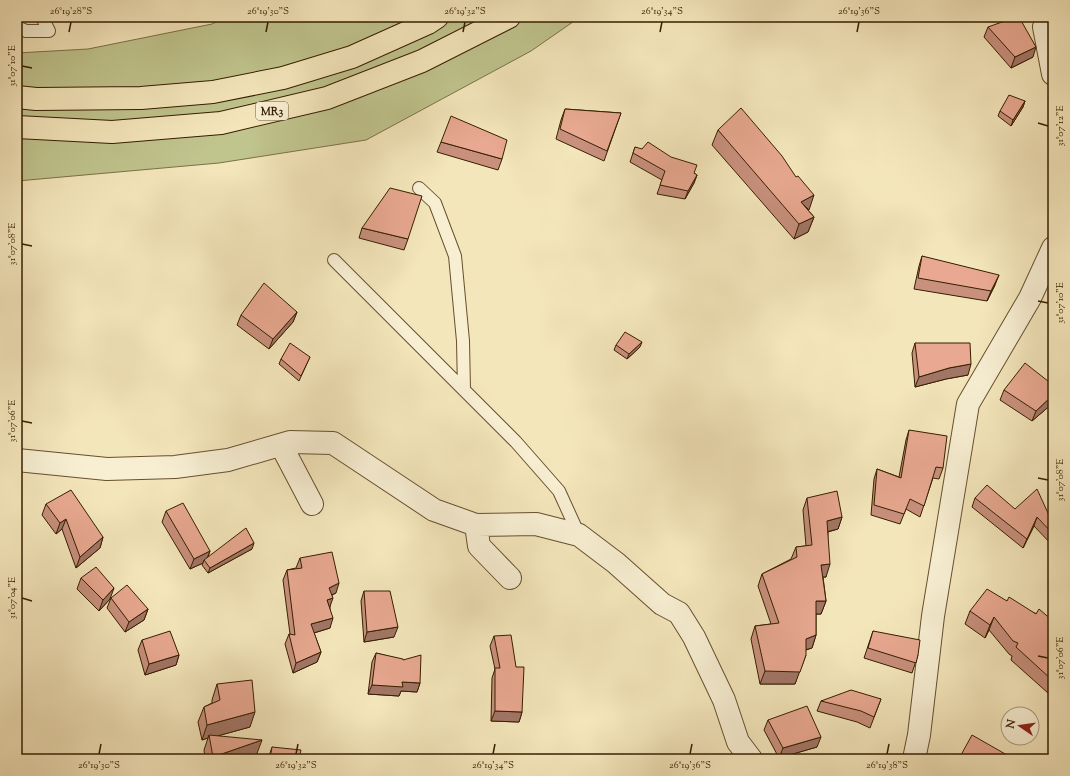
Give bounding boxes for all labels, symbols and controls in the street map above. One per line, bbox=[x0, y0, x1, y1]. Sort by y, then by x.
text: 26°19'28"S bbox=[50, 4, 92, 19]
text: 26°19'30"S bbox=[247, 4, 289, 19]
text: 26°19'32"S bbox=[444, 4, 486, 19]
text: 26°19'34"S bbox=[641, 4, 683, 19]
text: 26°19'36"S bbox=[838, 4, 880, 19]
text: 31°07'10"E bbox=[5, 45, 20, 87]
road number: MR3 bbox=[256, 102, 288, 120]
text: 31°07'12"E bbox=[1053, 106, 1068, 147]
text: 31°07'08"E bbox=[5, 223, 20, 265]
text: 31°07'10"E bbox=[1053, 282, 1068, 324]
text: 31°07'06"E bbox=[5, 400, 20, 442]
text: 31°07'08"E bbox=[1053, 459, 1068, 501]
text: 31°07'04"E bbox=[5, 577, 20, 619]
text: 31°07'06"E bbox=[1053, 637, 1068, 679]
north arrow bbox=[1000, 706, 1040, 746]
text: N bbox=[1002, 718, 1020, 731]
text: 26°19'30"S bbox=[78, 758, 120, 773]
text: 26°19'32"S bbox=[275, 758, 317, 773]
text: 26°19'34"S bbox=[472, 758, 514, 773]
text: 26°19'36"S bbox=[669, 758, 711, 773]
text: 26°19'38"S bbox=[866, 758, 908, 773]

